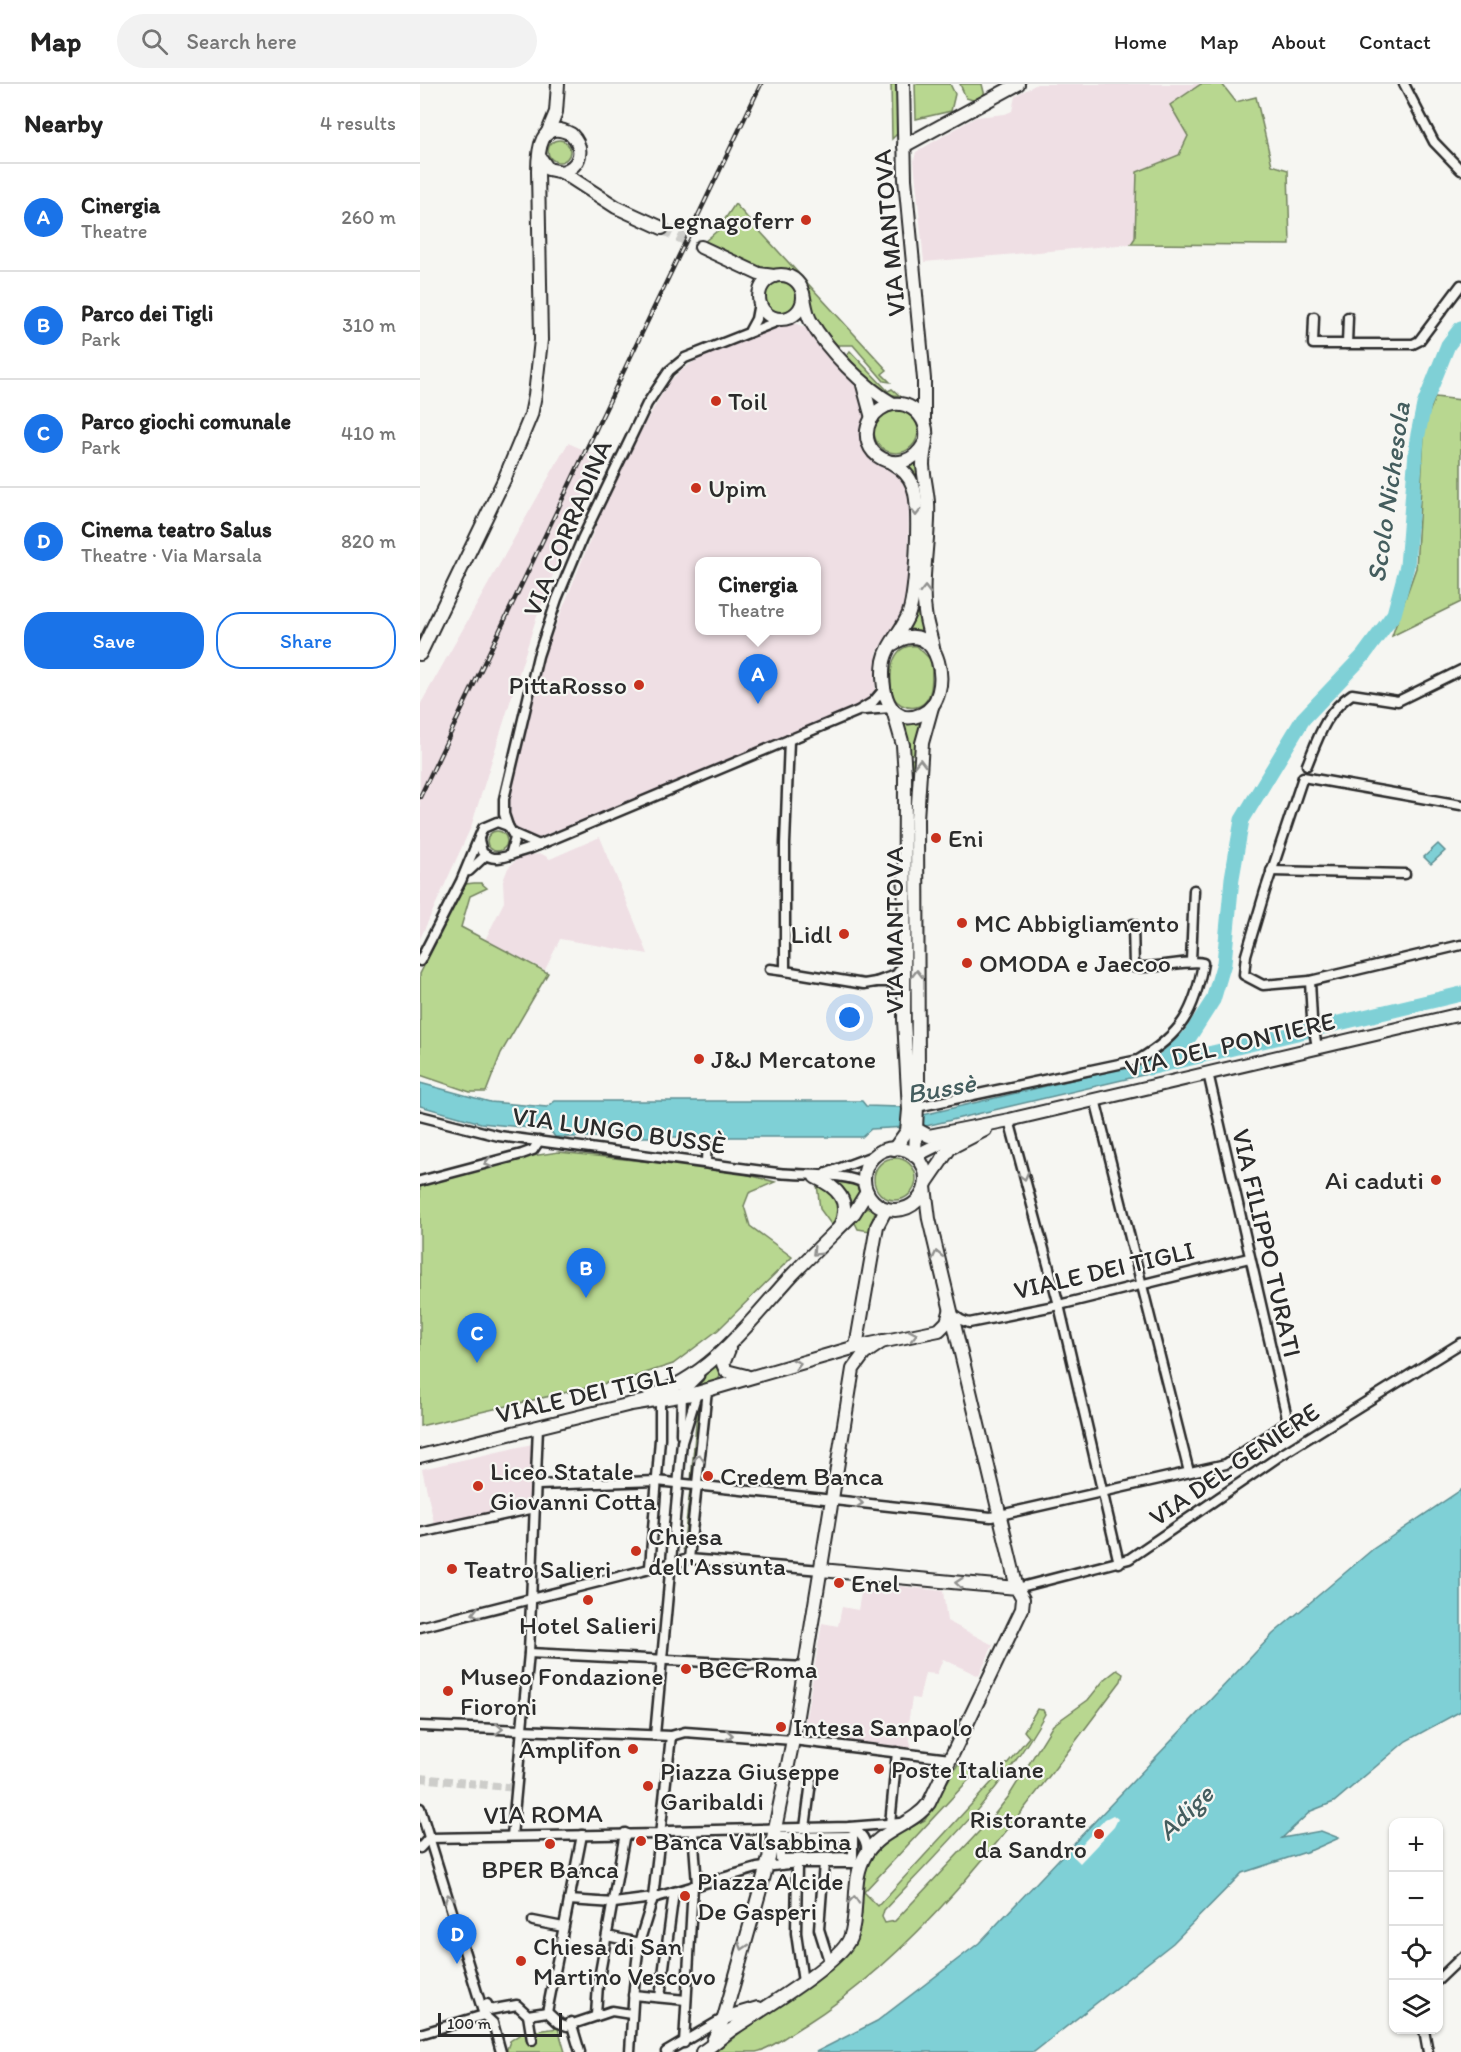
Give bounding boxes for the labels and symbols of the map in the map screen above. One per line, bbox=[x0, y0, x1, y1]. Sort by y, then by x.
street label: VIA MANTOVA bbox=[866, 148, 912, 318]
place label: Legnagoferr bbox=[660, 204, 795, 236]
marker: Legnagoferr bbox=[799, 213, 813, 227]
place label: Toil bbox=[728, 385, 767, 417]
marker: Toil bbox=[709, 394, 723, 408]
water label: Scolo Nichesola bbox=[1359, 399, 1417, 584]
street label: VIA CORRADINA bbox=[515, 435, 619, 621]
place label: Upim bbox=[708, 472, 767, 504]
marker: Upim bbox=[689, 481, 703, 495]
one-way arrow bbox=[910, 507, 922, 516]
one-way arrow bbox=[919, 586, 931, 595]
pin: A bbox=[738, 654, 778, 704]
place label: PittaRosso bbox=[508, 669, 627, 701]
marker: PittaRosso bbox=[632, 678, 646, 692]
one-way arrow bbox=[914, 758, 927, 767]
place label: Eni bbox=[948, 822, 984, 854]
marker: Eni bbox=[929, 831, 943, 845]
street label: VIA MANTOVA bbox=[878, 846, 910, 1014]
place label: MC Abbigliamento bbox=[974, 907, 1179, 939]
marker: MC Abbigliamento bbox=[955, 916, 969, 930]
place label: Lidl bbox=[791, 918, 832, 950]
marker: Lidl bbox=[837, 927, 851, 941]
place label: OMODA e Jaecoo bbox=[979, 947, 1171, 979]
marker: OMODA e Jaecoo bbox=[960, 956, 974, 970]
one-way arrow bbox=[911, 969, 923, 978]
your location bbox=[835, 1003, 864, 1032]
street label: VIA DEL PONTIERE bbox=[1122, 1004, 1338, 1084]
place label: J&J Mercatone bbox=[711, 1043, 876, 1075]
marker: J&J Mercatone bbox=[692, 1052, 706, 1066]
water label: Bussè bbox=[904, 1066, 979, 1110]
street label: VIA LUNGO BUSSÈ bbox=[510, 1099, 728, 1161]
street label: VIA FILIPPO TURATI bbox=[1225, 1126, 1309, 1360]
one-way arrow bbox=[483, 1156, 493, 1168]
place label: Ai caduti bbox=[1325, 1164, 1424, 1196]
one-way arrow bbox=[1017, 1171, 1030, 1181]
marker: Ai caduti bbox=[1429, 1173, 1443, 1187]
street label: VIALE DEI TIGLI bbox=[1011, 1234, 1197, 1306]
one-way arrow bbox=[812, 1244, 823, 1255]
pin: B bbox=[566, 1248, 606, 1298]
one-way arrow bbox=[931, 1250, 944, 1260]
pin: C bbox=[458, 1314, 496, 1363]
one-way arrow bbox=[908, 1329, 918, 1342]
street label: VIALE DEI TIGLI bbox=[493, 1358, 679, 1430]
one-way arrow bbox=[792, 1359, 802, 1372]
street label: VIA DEL GENIERE bbox=[1143, 1395, 1325, 1533]
one-way arrow bbox=[692, 1454, 705, 1463]
place label: Liceo Statale Giovanni Cotta bbox=[490, 1455, 657, 1517]
place label: Credem Banca bbox=[720, 1460, 884, 1492]
marker: Credem Banca bbox=[701, 1469, 715, 1483]
marker: Liceo Statale Giovanni Cotta bbox=[471, 1479, 485, 1493]
one-way arrow bbox=[854, 1497, 864, 1509]
place label: Chiesa dell'Assunta bbox=[648, 1520, 786, 1582]
marker: Chiesa dell'Assunta bbox=[629, 1544, 643, 1558]
place label: Teatro Salieri bbox=[464, 1553, 612, 1585]
marker: Teatro Salieri bbox=[445, 1562, 459, 1576]
place label: Enel bbox=[851, 1567, 900, 1599]
marker: Enel bbox=[832, 1576, 846, 1590]
one-way arrow bbox=[954, 1577, 963, 1590]
marker: Hotel Salieri bbox=[581, 1593, 595, 1607]
one-way arrow bbox=[471, 1606, 481, 1618]
place label: Hotel Salieri bbox=[519, 1609, 657, 1641]
place label: BCC Roma bbox=[698, 1653, 818, 1685]
place label: Museo Fondazione Fioroni bbox=[460, 1660, 664, 1722]
marker: BCC Roma bbox=[679, 1662, 693, 1676]
marker: Museo Fondazione Fioroni bbox=[441, 1684, 455, 1698]
place label: Intesa Sanpaolo bbox=[793, 1711, 973, 1743]
marker: Intesa Sanpaolo bbox=[774, 1720, 788, 1734]
one-way arrow bbox=[495, 1723, 504, 1736]
one-way arrow bbox=[724, 1728, 733, 1741]
place label: Amplifon bbox=[519, 1733, 621, 1765]
marker: Amplifon bbox=[626, 1742, 640, 1756]
place label: Poste Italiane bbox=[891, 1753, 1044, 1785]
place label: Piazza Giuseppe Garibaldi bbox=[660, 1755, 840, 1817]
marker: Poste Italiane bbox=[872, 1762, 886, 1776]
water label: Adige bbox=[1150, 1777, 1221, 1847]
marker: Piazza Giuseppe Garibaldi bbox=[641, 1779, 655, 1793]
street label: VIA ROMA bbox=[483, 1797, 603, 1831]
place label: Ristorante da Sandro bbox=[970, 1803, 1087, 1865]
place label: Banca Valsabbina bbox=[653, 1825, 852, 1857]
marker: Ristorante da Sandro bbox=[1092, 1827, 1106, 1841]
marker: Banca Valsabbina bbox=[634, 1834, 648, 1848]
marker: BPER Banca bbox=[543, 1837, 557, 1851]
place label: BPER Banca bbox=[481, 1853, 619, 1885]
place label: Piazza Alcide De Gasperi bbox=[697, 1865, 844, 1927]
marker: Piazza Alcide De Gasperi bbox=[678, 1889, 692, 1903]
one-way arrow bbox=[444, 1893, 456, 1904]
one-way arrow bbox=[848, 1896, 861, 1905]
pin: D bbox=[438, 1914, 477, 1964]
place label: Chiesa di San Martino Vescovo bbox=[533, 1930, 716, 1992]
one-way arrow bbox=[738, 1940, 750, 1951]
marker: Chiesa di San Martino Vescovo bbox=[514, 1954, 528, 1968]
scale bar bbox=[438, 2010, 562, 2038]

